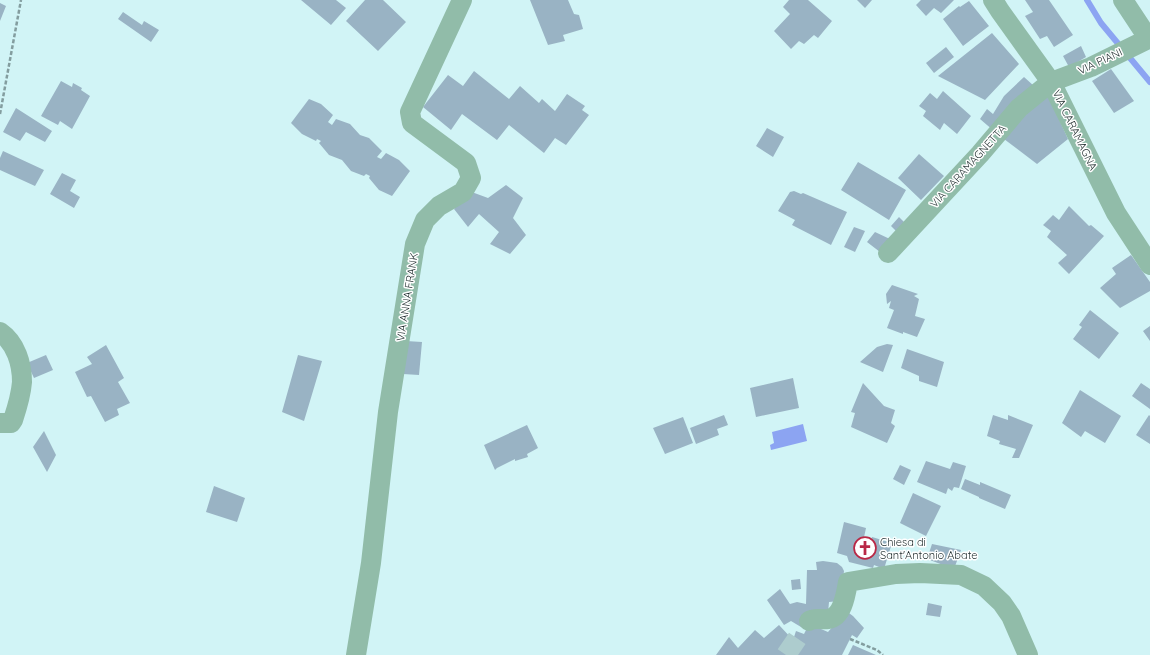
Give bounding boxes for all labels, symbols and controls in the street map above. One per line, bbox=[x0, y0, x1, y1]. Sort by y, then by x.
street label: VIA PIANI bbox=[1076, 45, 1124, 77]
street label: VIA CARAMAGNA bbox=[1049, 87, 1101, 173]
street label: VIA CARAMAGNETTA bbox=[927, 121, 1009, 211]
street label: VIA ANNA FRANK bbox=[393, 252, 421, 342]
church icon: Chiesa di Sant'Antonio Abate bbox=[852, 535, 878, 561]
place label: Chiesa di Sant'Antonio Abate bbox=[880, 535, 978, 562]

